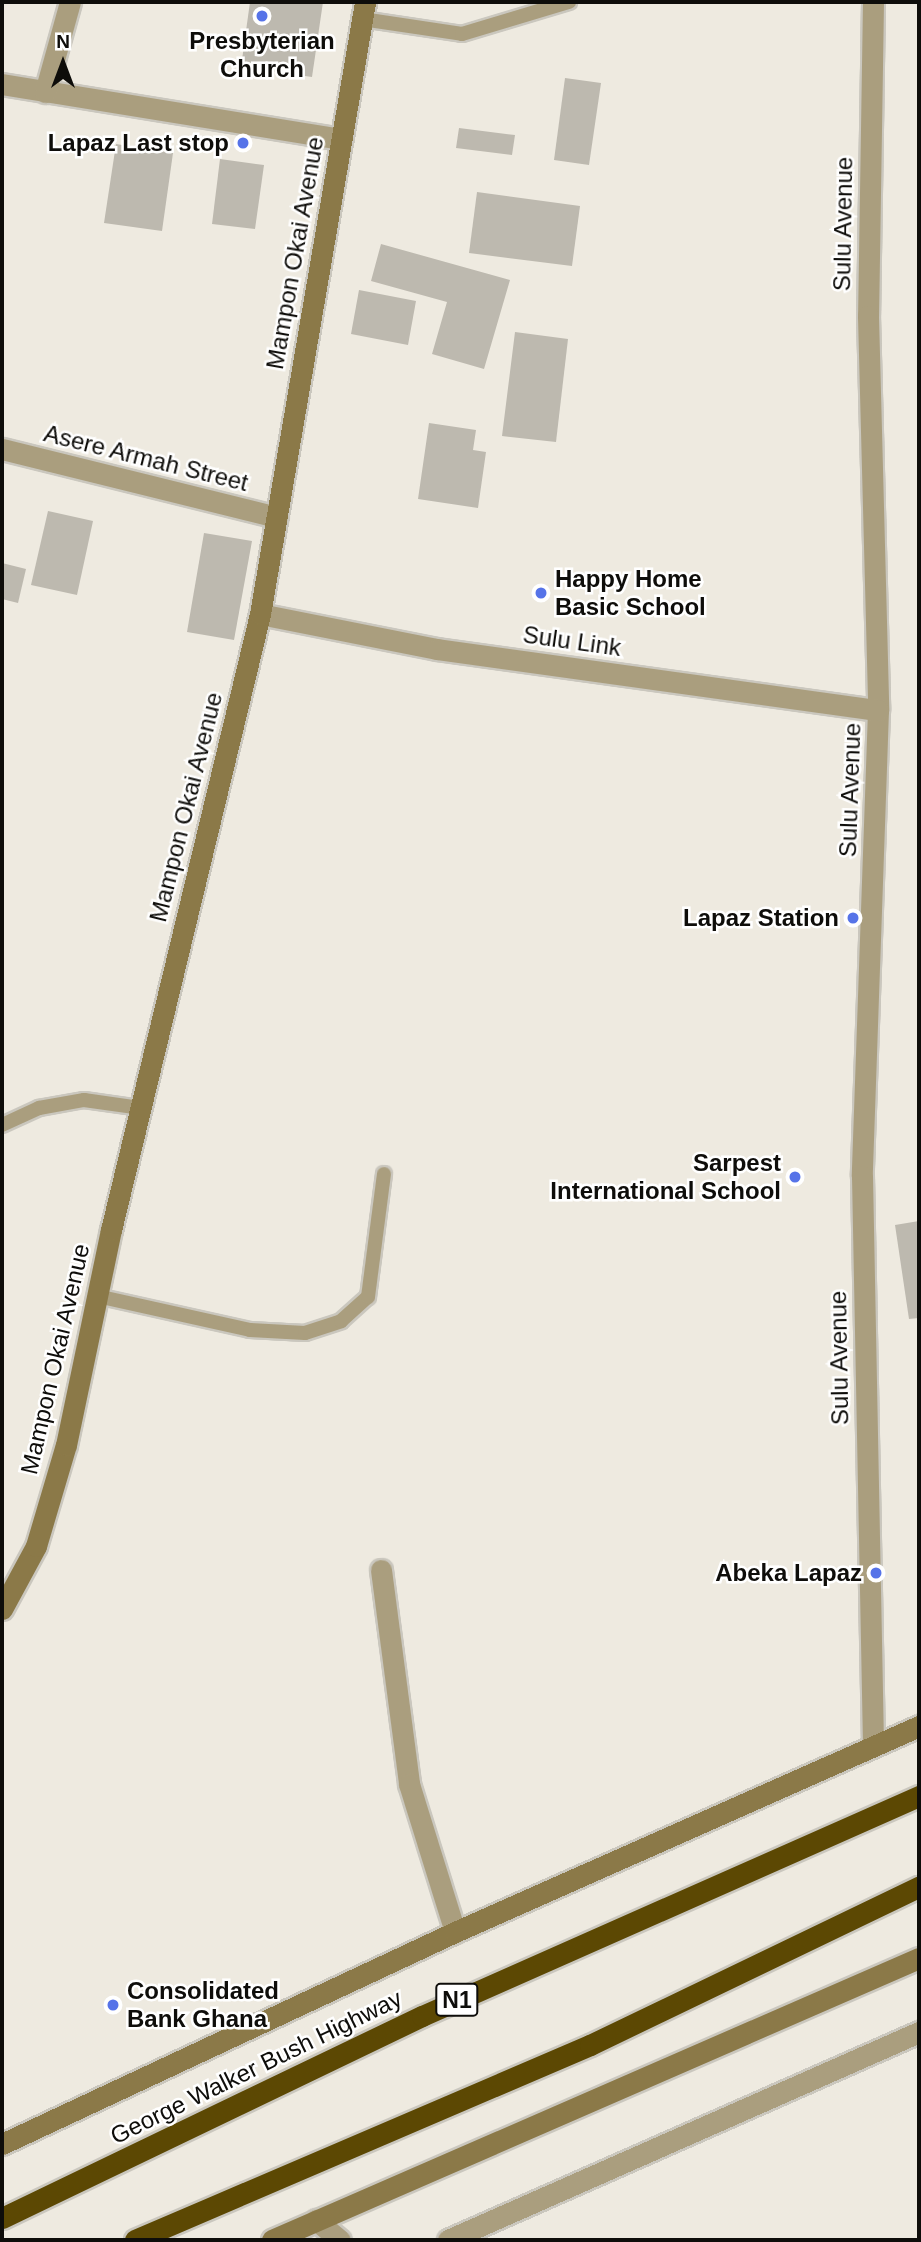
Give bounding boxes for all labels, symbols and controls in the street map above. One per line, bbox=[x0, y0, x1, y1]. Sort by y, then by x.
marker: Presbyterian Church bbox=[254, 8, 270, 24]
place label: Presbyterian Church bbox=[189, 27, 335, 83]
north arrow bbox=[28, 28, 98, 98]
text: N bbox=[56, 31, 70, 52]
place label: Lapaz Last stop bbox=[48, 129, 229, 157]
street label: Mampon Okai Avenue bbox=[260, 134, 330, 372]
marker: Lapaz Last stop bbox=[235, 135, 251, 151]
street label: Sulu Avenue bbox=[827, 156, 859, 292]
street label: Asere Armah Street bbox=[40, 419, 252, 497]
place label: Happy Home Basic School bbox=[555, 565, 706, 621]
marker: Happy Home Basic School bbox=[533, 585, 549, 601]
street label: Sulu Link bbox=[521, 620, 623, 662]
street label: Mampon Okai Avenue bbox=[143, 689, 229, 925]
street label: Sulu Avenue bbox=[833, 722, 867, 858]
place label: Lapaz Station bbox=[683, 904, 839, 932]
marker: Lapaz Station bbox=[845, 910, 861, 926]
place label: Sarpest International School bbox=[550, 1149, 781, 1205]
marker: Sarpest International School bbox=[787, 1169, 803, 1185]
street label: Mampon Okai Avenue bbox=[14, 1240, 96, 1478]
street label: Sulu Avenue bbox=[823, 1290, 855, 1426]
place label: Abeka Lapaz bbox=[715, 1559, 862, 1587]
marker: Abeka Lapaz bbox=[868, 1565, 884, 1581]
place label: Consolidated Bank Ghana bbox=[127, 1977, 279, 2033]
road number: N1 bbox=[434, 1980, 480, 2020]
street label: George Walker Bush Highway bbox=[106, 1984, 406, 2150]
marker: Consolidated Bank Ghana bbox=[105, 1997, 121, 2013]

